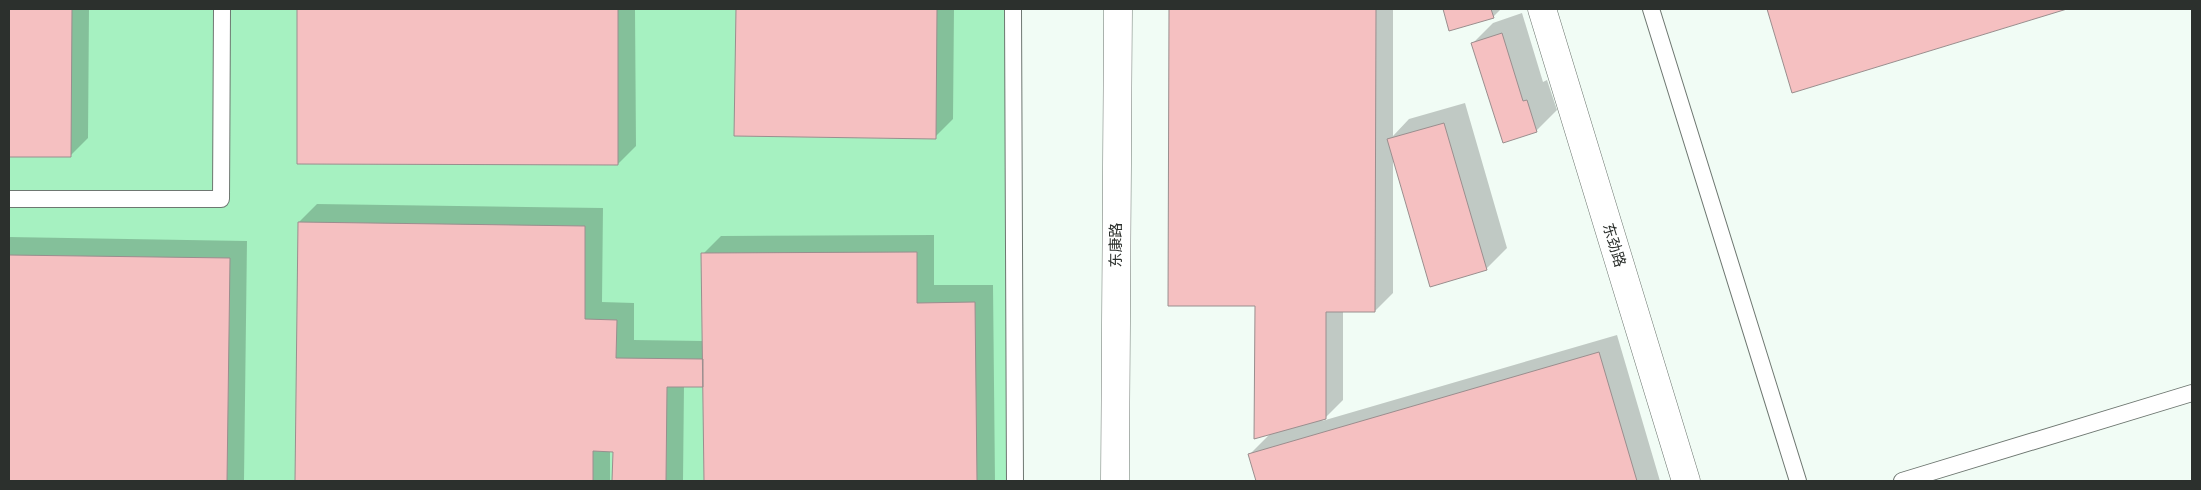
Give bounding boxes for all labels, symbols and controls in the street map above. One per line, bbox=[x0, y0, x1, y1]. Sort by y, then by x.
street label: 东劲路 bbox=[1599, 221, 1629, 269]
street label: 东康路 bbox=[1107, 222, 1125, 268]

